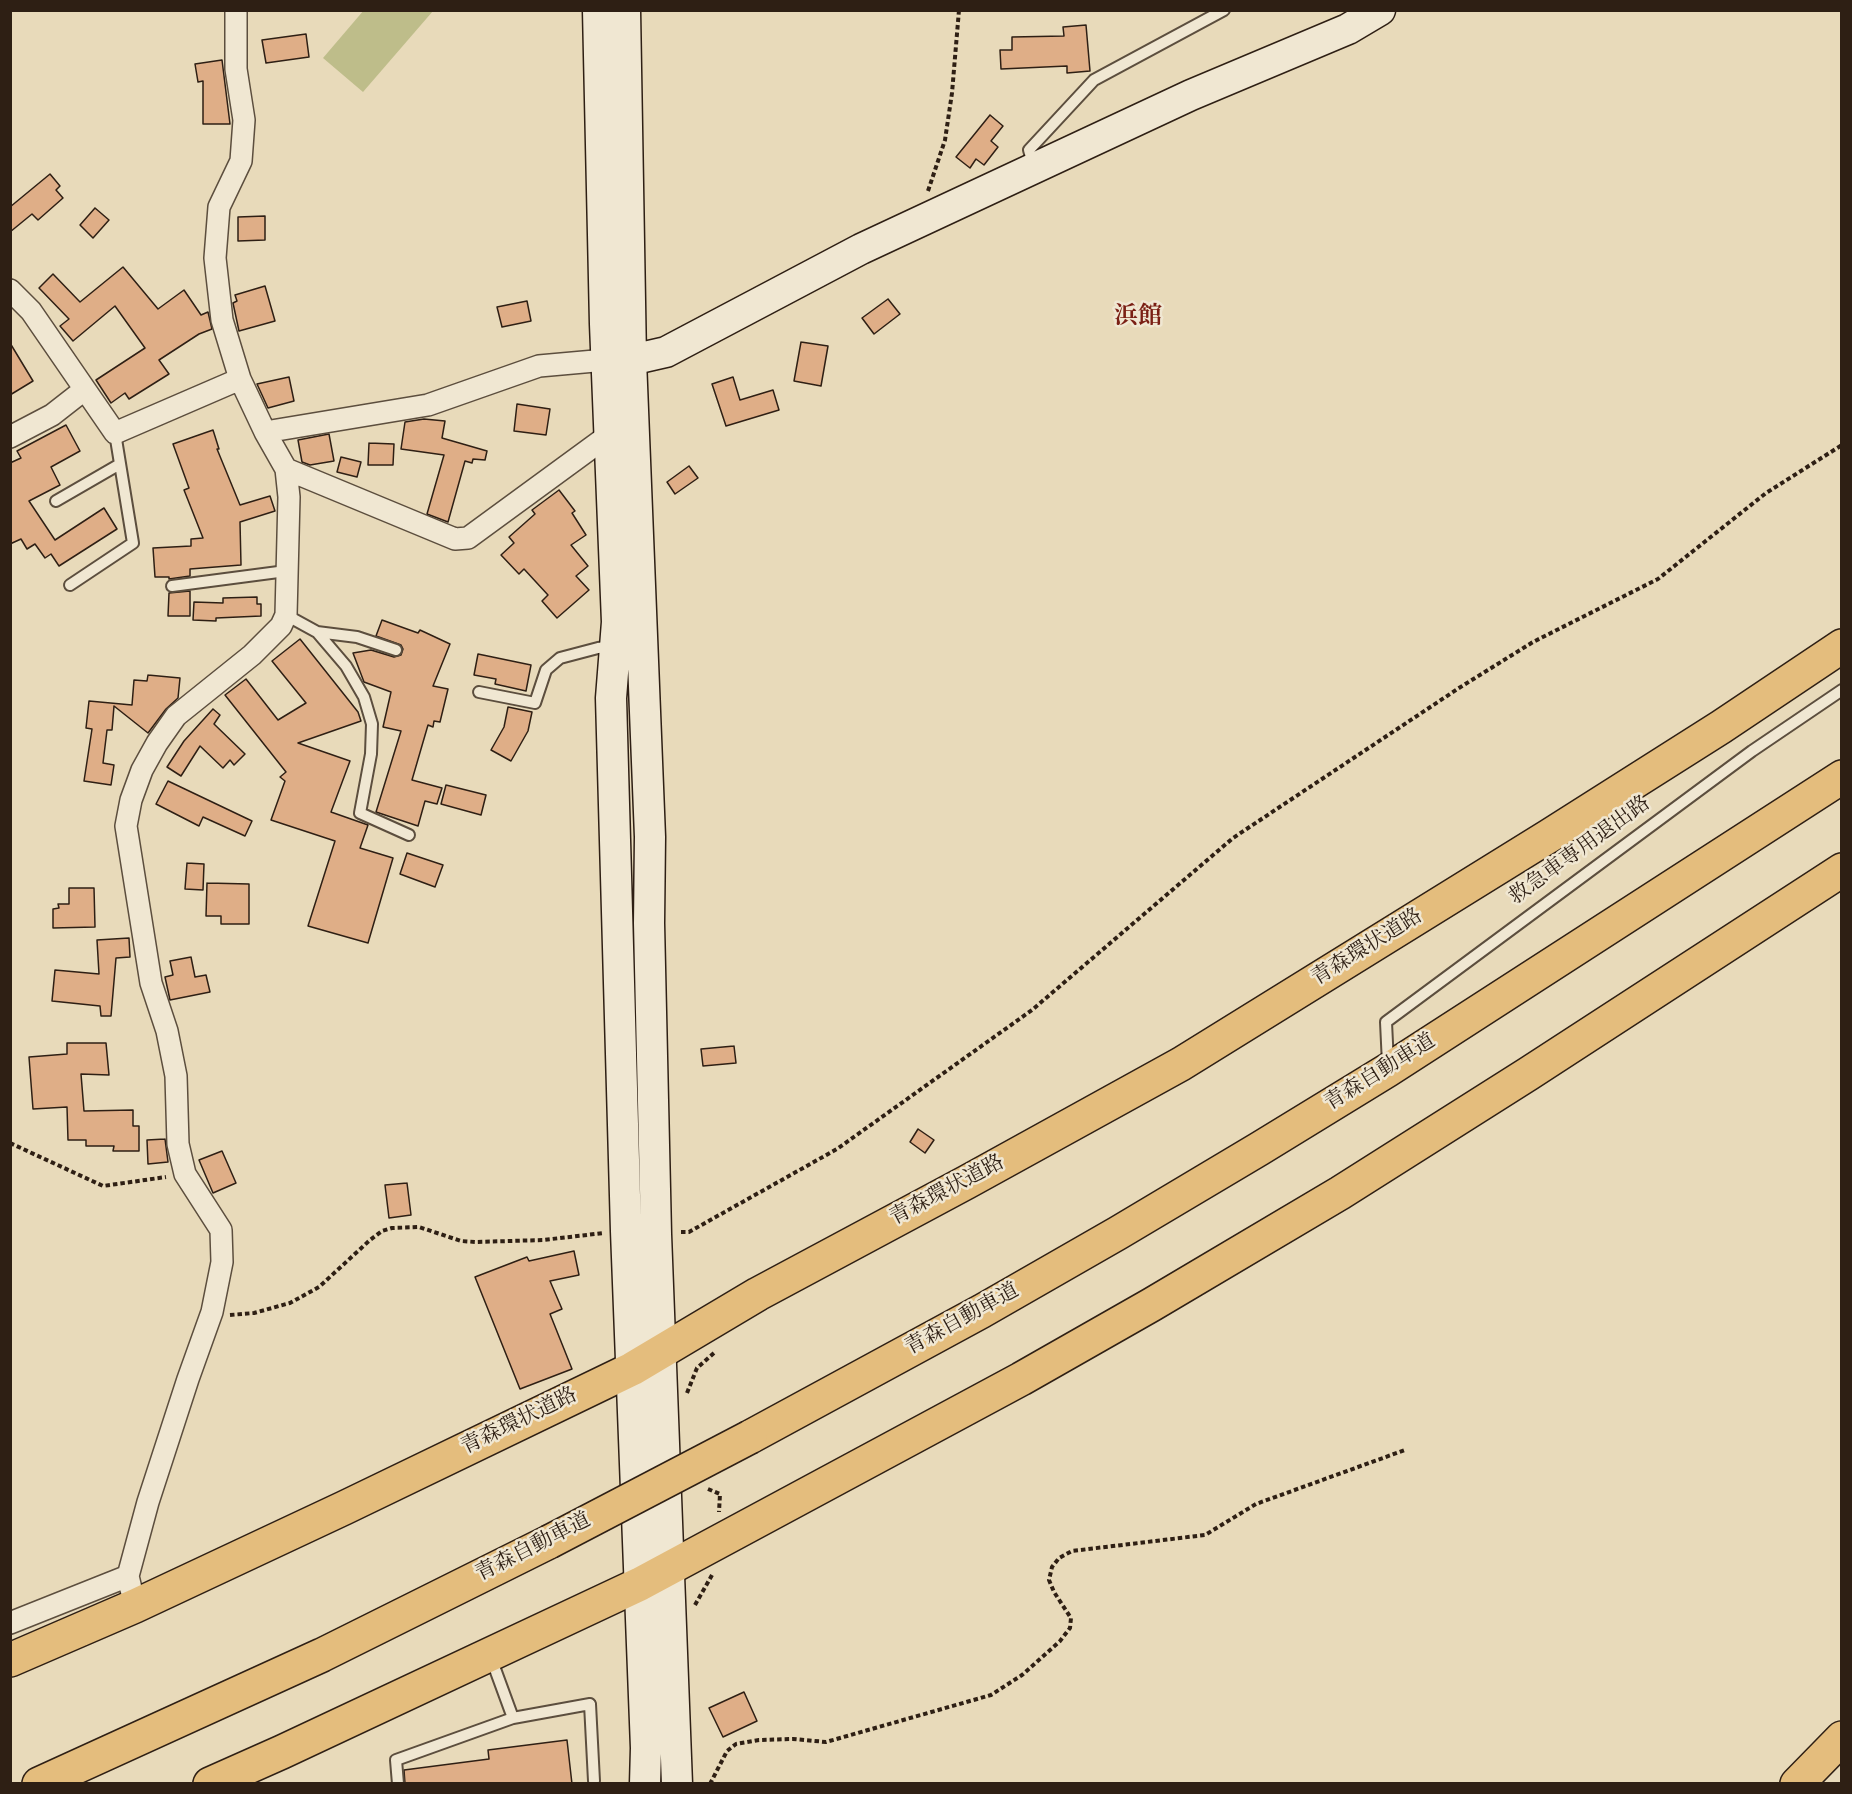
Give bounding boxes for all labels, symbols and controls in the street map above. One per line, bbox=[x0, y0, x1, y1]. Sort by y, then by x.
district label: 浜館 bbox=[1114, 305, 1162, 333]
street label: 救急車専用退出路 bbox=[1506, 792, 1656, 912]
street label: 青森環状道路 bbox=[1308, 905, 1428, 993]
street label: 青森自動車道 bbox=[1321, 1030, 1441, 1118]
street label: 青森環状道路 bbox=[886, 1151, 1010, 1233]
street label: 青森自動車道 bbox=[902, 1279, 1024, 1363]
street label: 青森環状道路 bbox=[458, 1384, 582, 1462]
street label: 青森自動車道 bbox=[472, 1509, 596, 1589]

